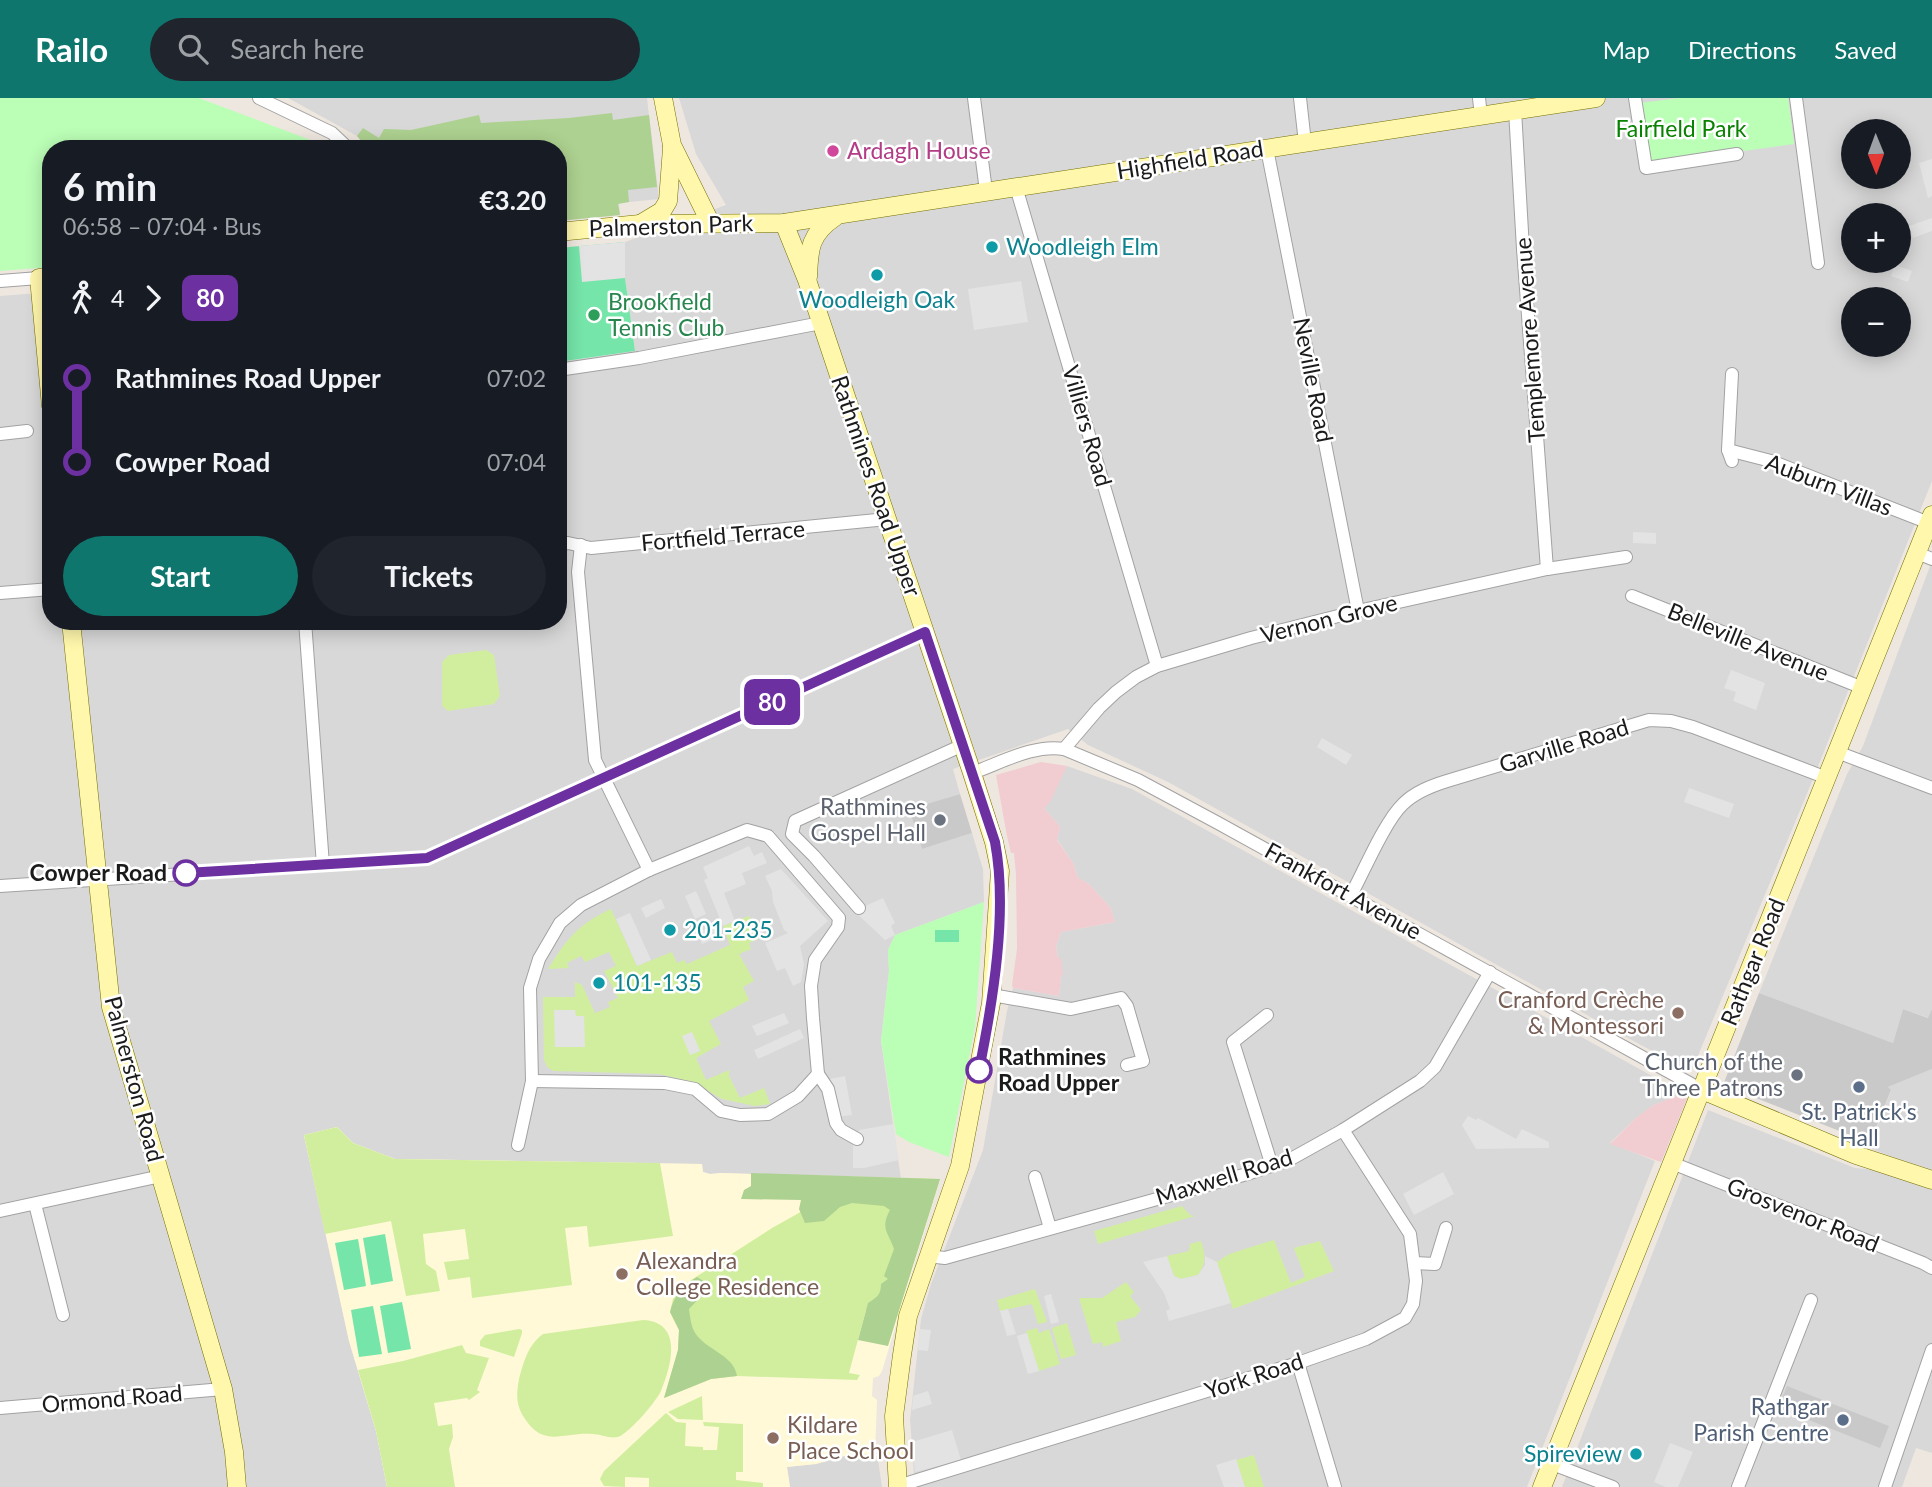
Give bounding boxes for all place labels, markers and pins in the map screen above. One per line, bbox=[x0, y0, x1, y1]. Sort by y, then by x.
place label: Ardagh House bbox=[847, 136, 991, 164]
marker: Ardagh House bbox=[825, 143, 841, 159]
place label: Woodleigh Elm bbox=[1006, 232, 1159, 260]
marker: Woodleigh Elm bbox=[984, 239, 1000, 255]
marker: Woodleigh Oak bbox=[869, 267, 885, 283]
place label: Woodleigh Oak bbox=[799, 285, 956, 313]
place label: Brookfield Tennis Club bbox=[608, 287, 724, 341]
marker: Brookfield Tennis Club bbox=[586, 307, 602, 323]
place label: Rathmines Gospel Hall bbox=[810, 792, 926, 846]
marker: Rathmines Gospel Hall bbox=[932, 812, 948, 828]
place label: Cowper Road bbox=[30, 858, 167, 886]
marker: Cowper Road bbox=[173, 860, 199, 886]
place label: 201-235 bbox=[684, 915, 773, 943]
marker: 201-235 bbox=[662, 922, 678, 938]
place label: 101-135 bbox=[613, 968, 702, 996]
marker: 101-135 bbox=[591, 975, 607, 991]
place label: Cranford Crèche & Montessori bbox=[1498, 985, 1664, 1039]
marker: Cranford Crèche & Montessori bbox=[1670, 1005, 1686, 1021]
place label: Rathmines Road Upper bbox=[998, 1042, 1120, 1096]
place label: Church of the Three Patrons bbox=[1642, 1047, 1783, 1101]
marker: Rathmines Road Upper bbox=[966, 1057, 992, 1083]
marker: Church of the Three Patrons bbox=[1789, 1067, 1805, 1083]
marker: St. Patrick's Hall bbox=[1851, 1079, 1867, 1095]
place label: St. Patrick's Hall bbox=[1801, 1097, 1917, 1151]
place label: Alexandra College Residence bbox=[636, 1246, 819, 1300]
marker: Alexandra College Residence bbox=[614, 1266, 630, 1282]
place label: Rathgar Parish Centre bbox=[1693, 1392, 1830, 1446]
place label: Kildare Place School bbox=[787, 1410, 914, 1464]
marker: Rathgar Parish Centre bbox=[1835, 1412, 1851, 1428]
marker: Kildare Place School bbox=[765, 1430, 781, 1446]
place label: Spireview bbox=[1524, 1439, 1622, 1467]
marker: Spireview bbox=[1628, 1446, 1644, 1462]

